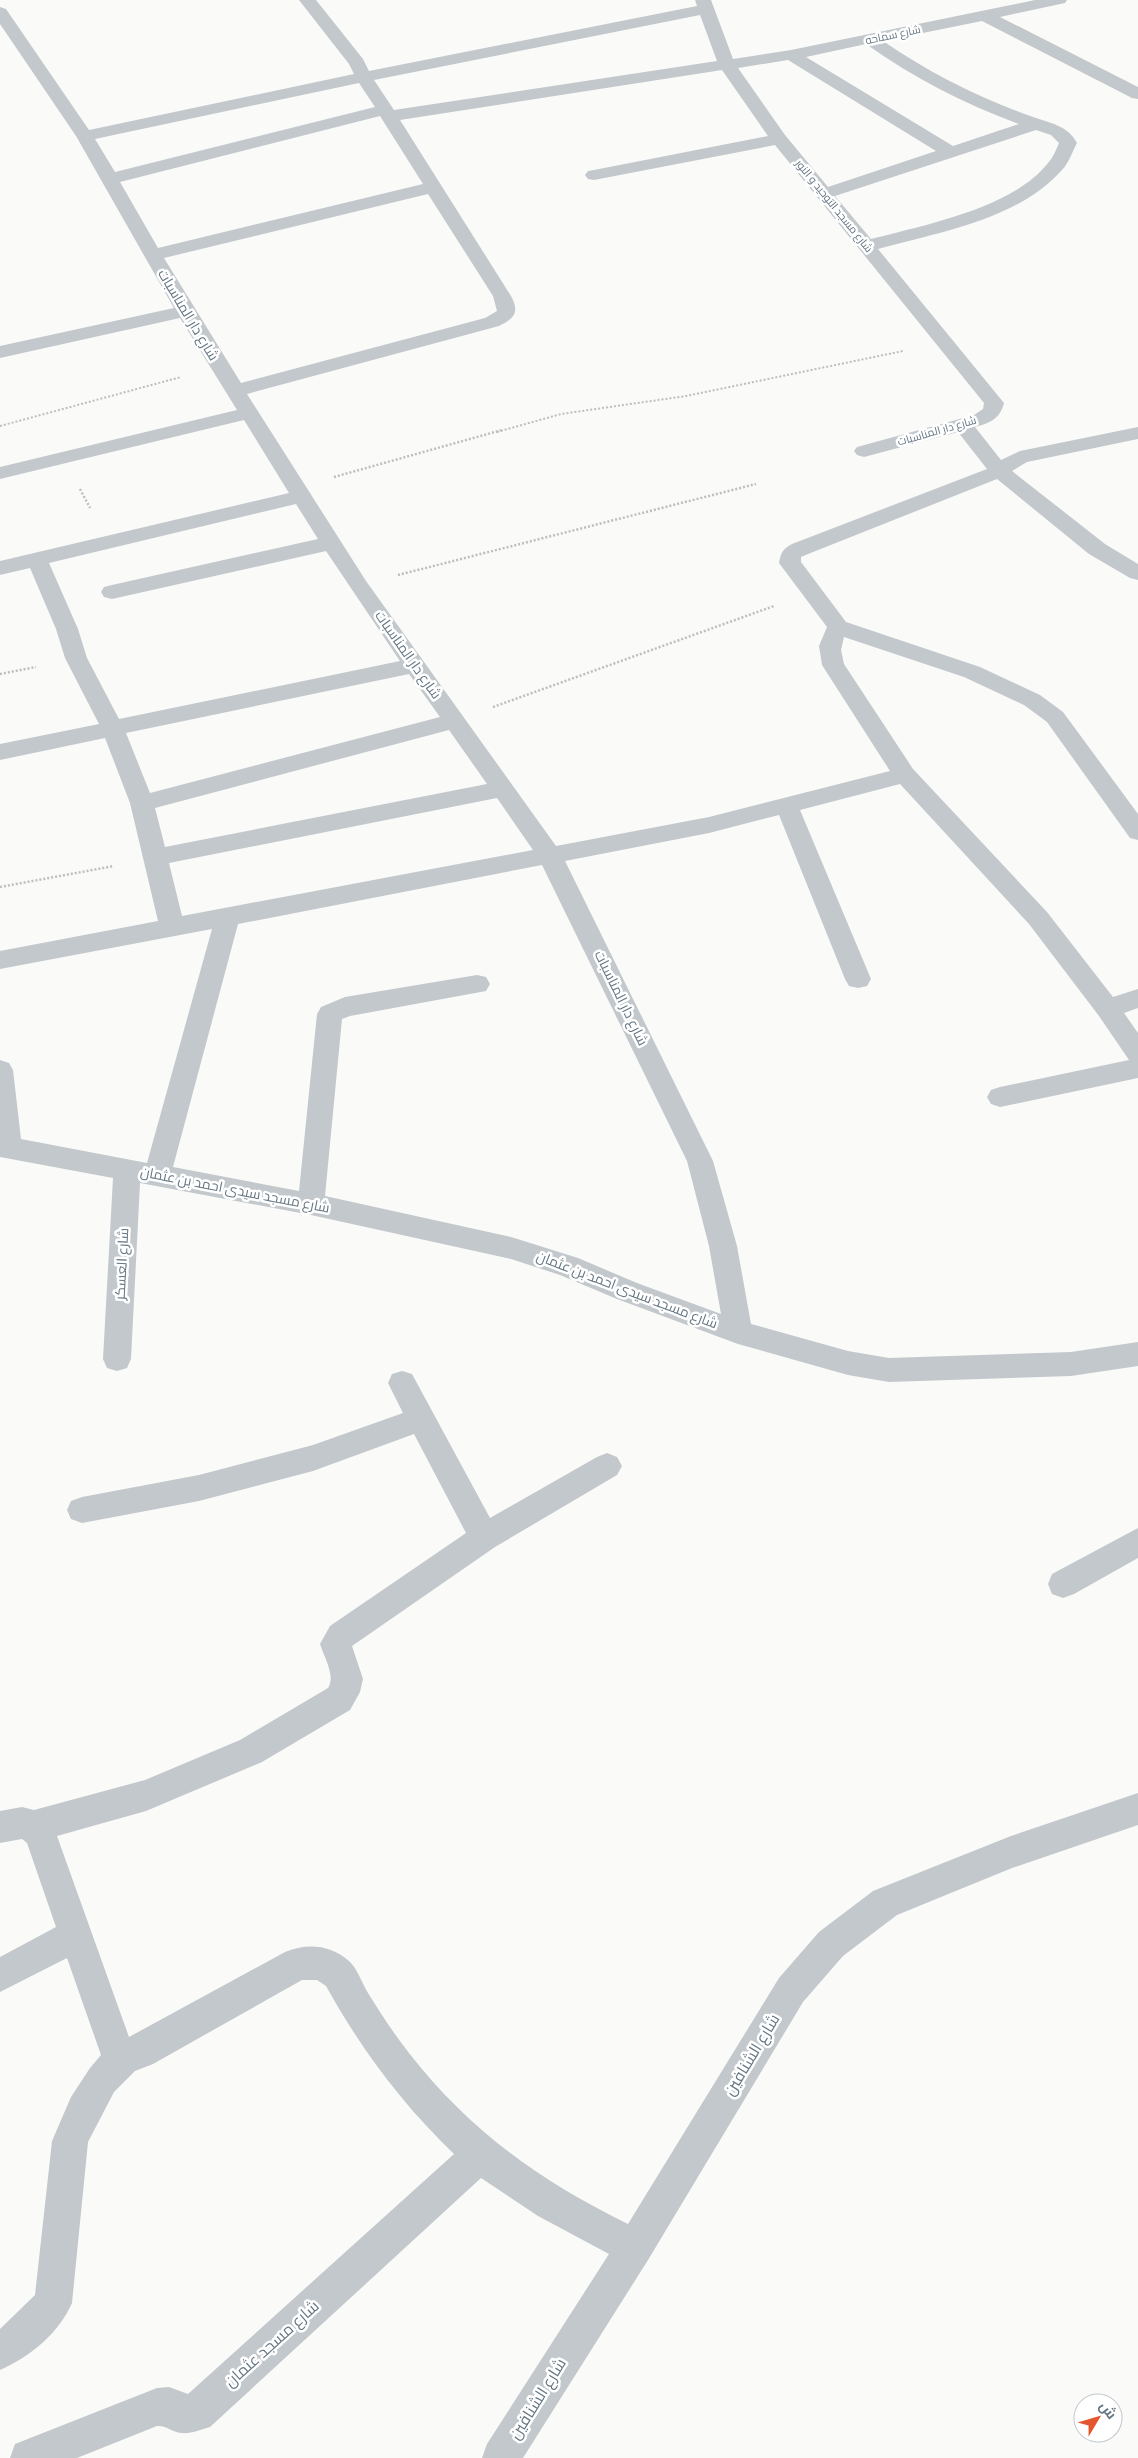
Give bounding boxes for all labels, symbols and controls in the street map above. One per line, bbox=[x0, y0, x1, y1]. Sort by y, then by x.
street label: شارع سماحه bbox=[864, 23, 922, 48]
street label: شارع مسجد التوحيد و النور bbox=[791, 156, 875, 256]
street label: شارع دار المناسبات bbox=[154, 266, 222, 364]
street label: شارع دار المناسبات bbox=[896, 414, 978, 449]
street label: شارع دار المناسبات bbox=[371, 608, 445, 702]
street label: شارع دار المناسبات bbox=[591, 948, 651, 1048]
street label: شارع مسجد سيدى احمد بن عثمان bbox=[139, 1163, 331, 1217]
street label: شارع العسكر bbox=[112, 1228, 132, 1301]
street label: شارع مسجد سيدى احمد بن عثمان bbox=[534, 1248, 720, 1332]
street label: شارع الشنافين bbox=[720, 2010, 785, 2100]
street label: شارع مسجد عثمان bbox=[220, 2296, 324, 2393]
street label: شارع الشنافين bbox=[505, 2355, 572, 2444]
north arrow bbox=[1073, 2393, 1123, 2443]
text: ش bbox=[1096, 2398, 1120, 2423]

